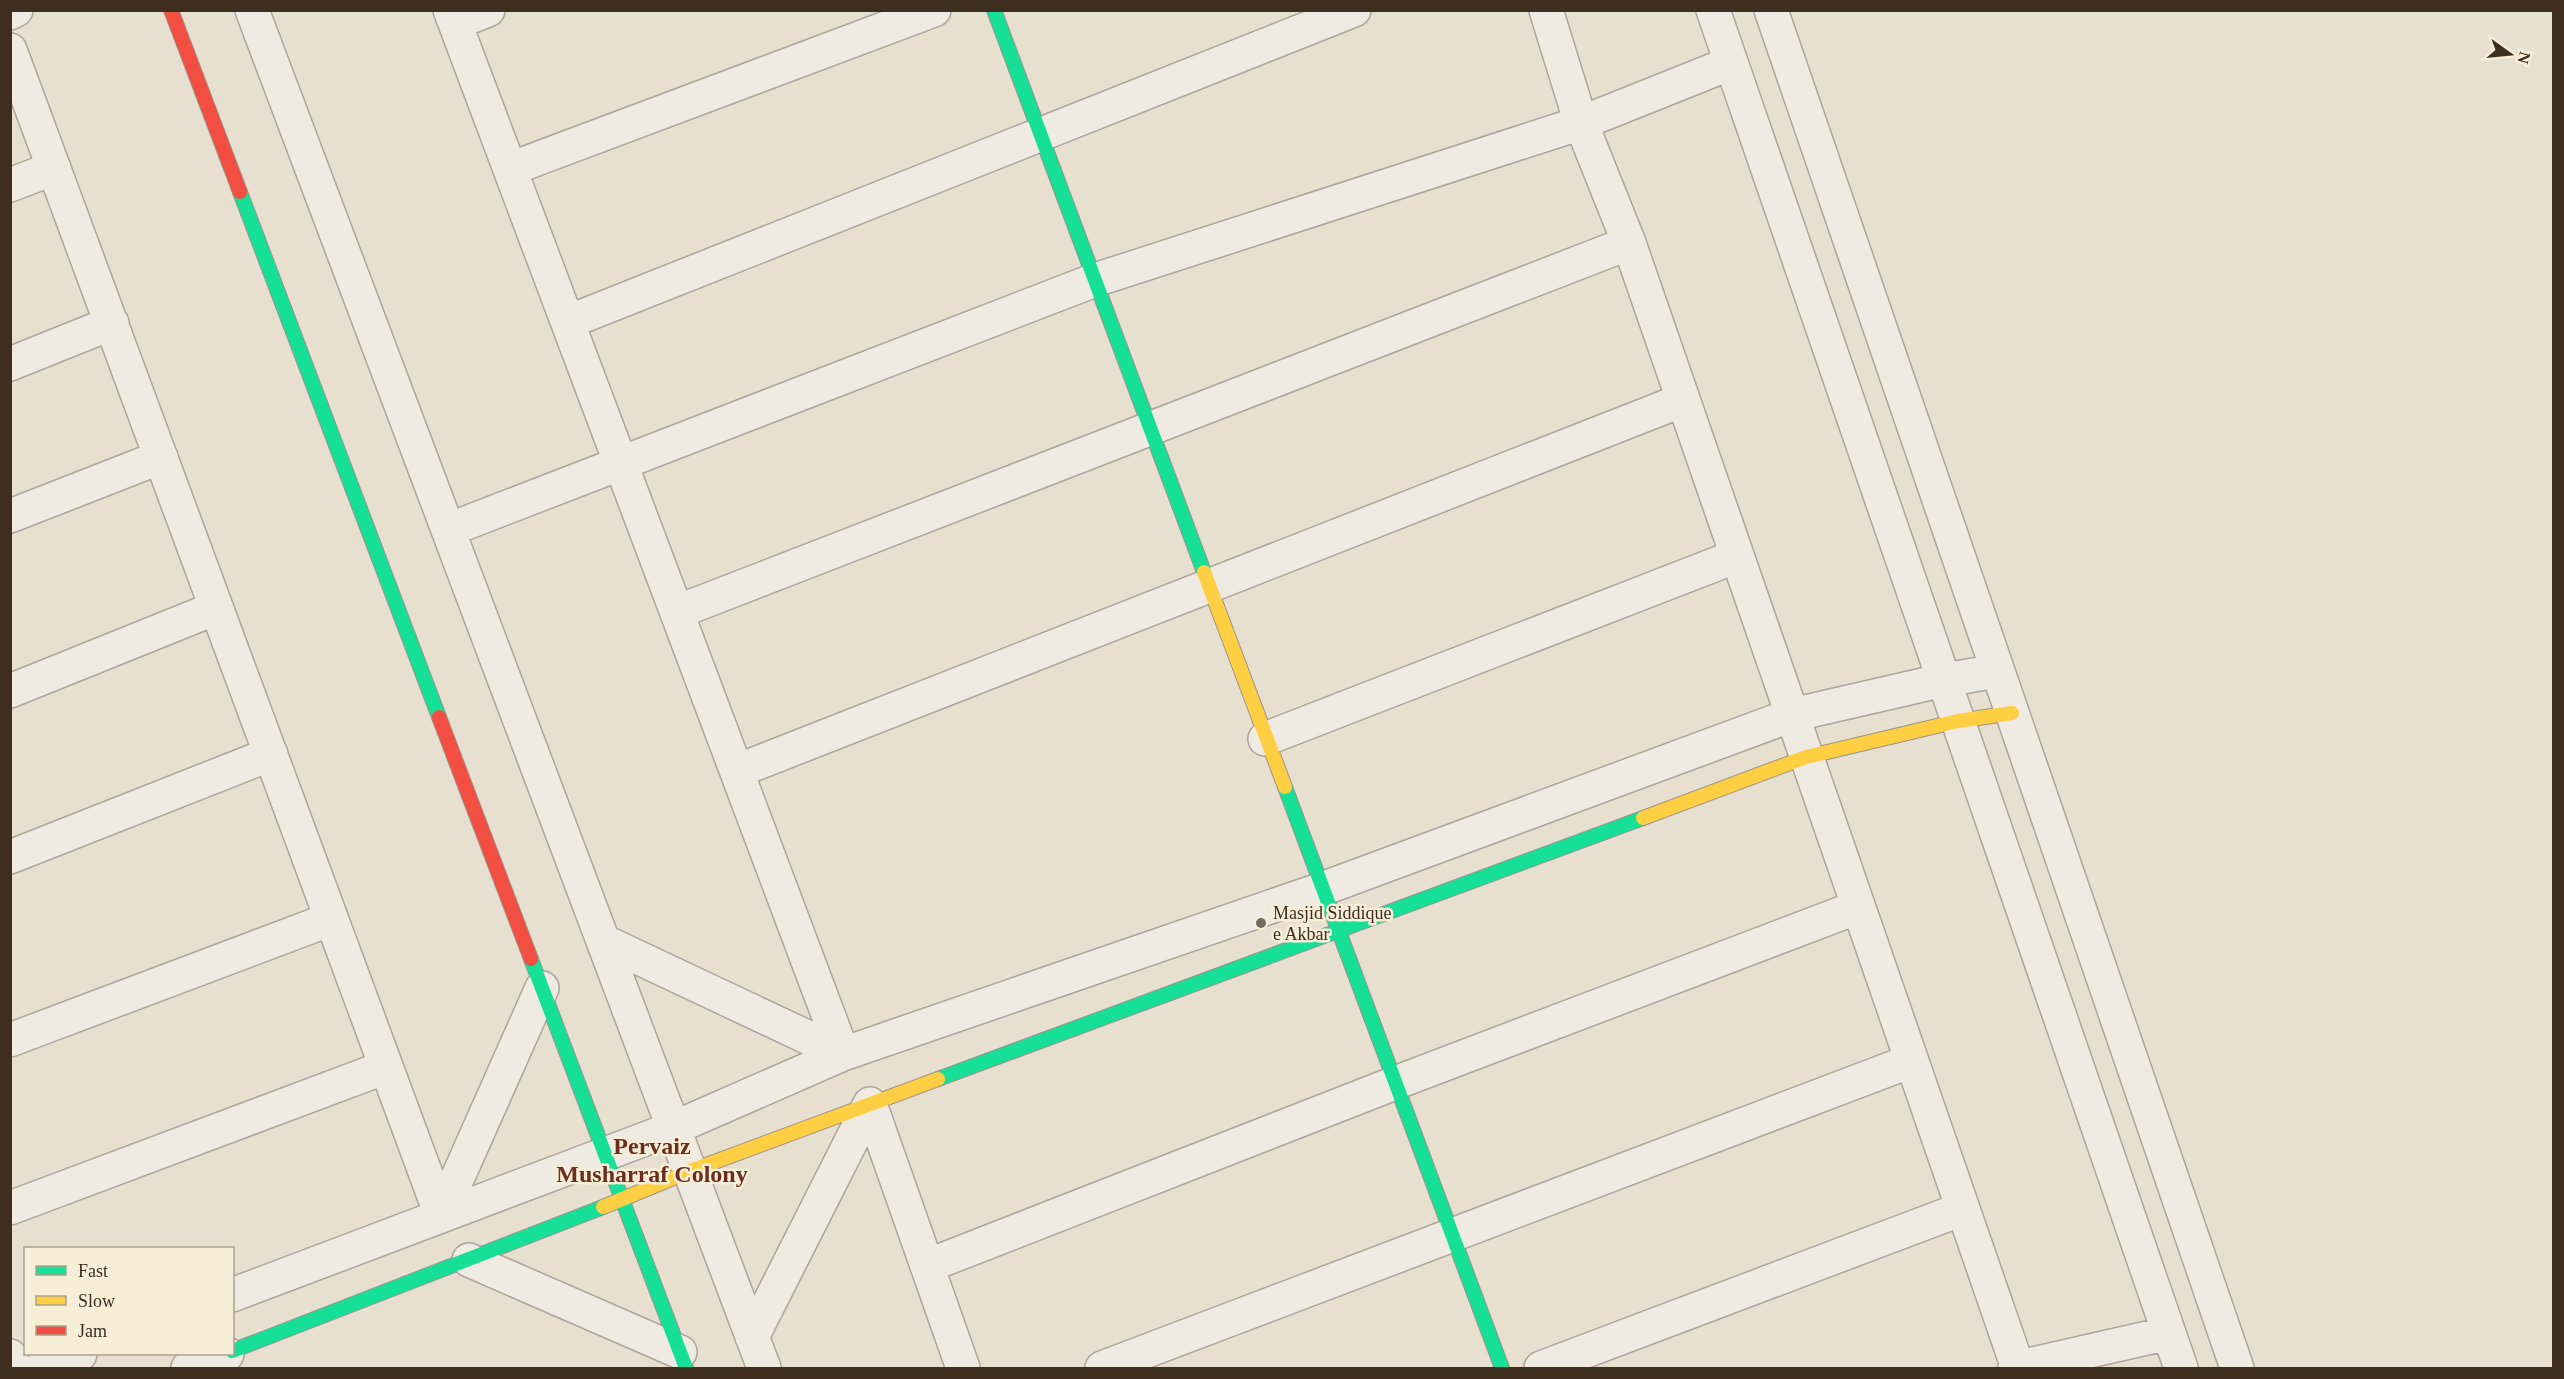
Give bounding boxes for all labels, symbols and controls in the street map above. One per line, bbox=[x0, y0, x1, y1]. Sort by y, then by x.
north arrow bbox=[2480, 24, 2540, 84]
text: N bbox=[2514, 50, 2534, 66]
place label: Masjid Siddique e Akbar bbox=[1273, 903, 1392, 944]
marker: Masjid Siddique e Akbar bbox=[1254, 916, 1268, 930]
district label: Pervaiz Musharraf Colony bbox=[556, 1133, 748, 1187]
legend bbox=[24, 1247, 234, 1355]
text: Fast bbox=[78, 1261, 108, 1281]
text: Slow bbox=[78, 1291, 115, 1311]
text: Jam bbox=[78, 1321, 107, 1341]

